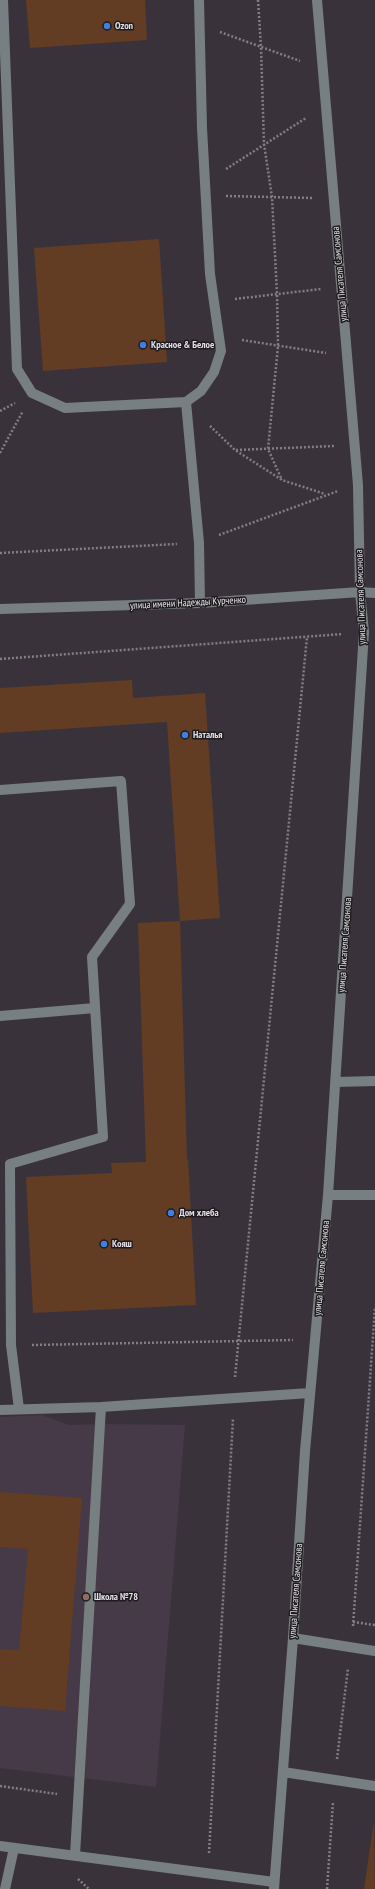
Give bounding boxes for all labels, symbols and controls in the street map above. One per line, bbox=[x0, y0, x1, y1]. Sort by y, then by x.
place label: Ozon bbox=[115, 20, 133, 32]
marker: Ozon bbox=[102, 21, 112, 31]
street label: улица Писателя Самсонова bbox=[330, 226, 350, 322]
place label: Красное & Белое bbox=[151, 339, 214, 351]
marker: Красное & Белое bbox=[138, 340, 148, 350]
street label: улица Писателя Самсонова bbox=[353, 549, 369, 645]
street label: улица имени Надежды Курченко bbox=[130, 594, 246, 612]
place label: Наталья bbox=[193, 729, 223, 741]
marker: Наталья bbox=[180, 730, 190, 740]
street label: улица Писателя Самсонова bbox=[336, 897, 354, 993]
place label: Дом хлеба bbox=[179, 1207, 219, 1219]
marker: Дом хлеба bbox=[166, 1208, 176, 1218]
street label: улица Писателя Самсонова bbox=[312, 1220, 332, 1316]
place label: Кояш bbox=[112, 1238, 132, 1250]
marker: Кояш bbox=[99, 1239, 109, 1249]
street label: улица Писателя Самсонова bbox=[287, 1543, 305, 1639]
place label: Школа №78 bbox=[94, 1591, 138, 1603]
marker: Школа №78 bbox=[81, 1592, 91, 1602]

